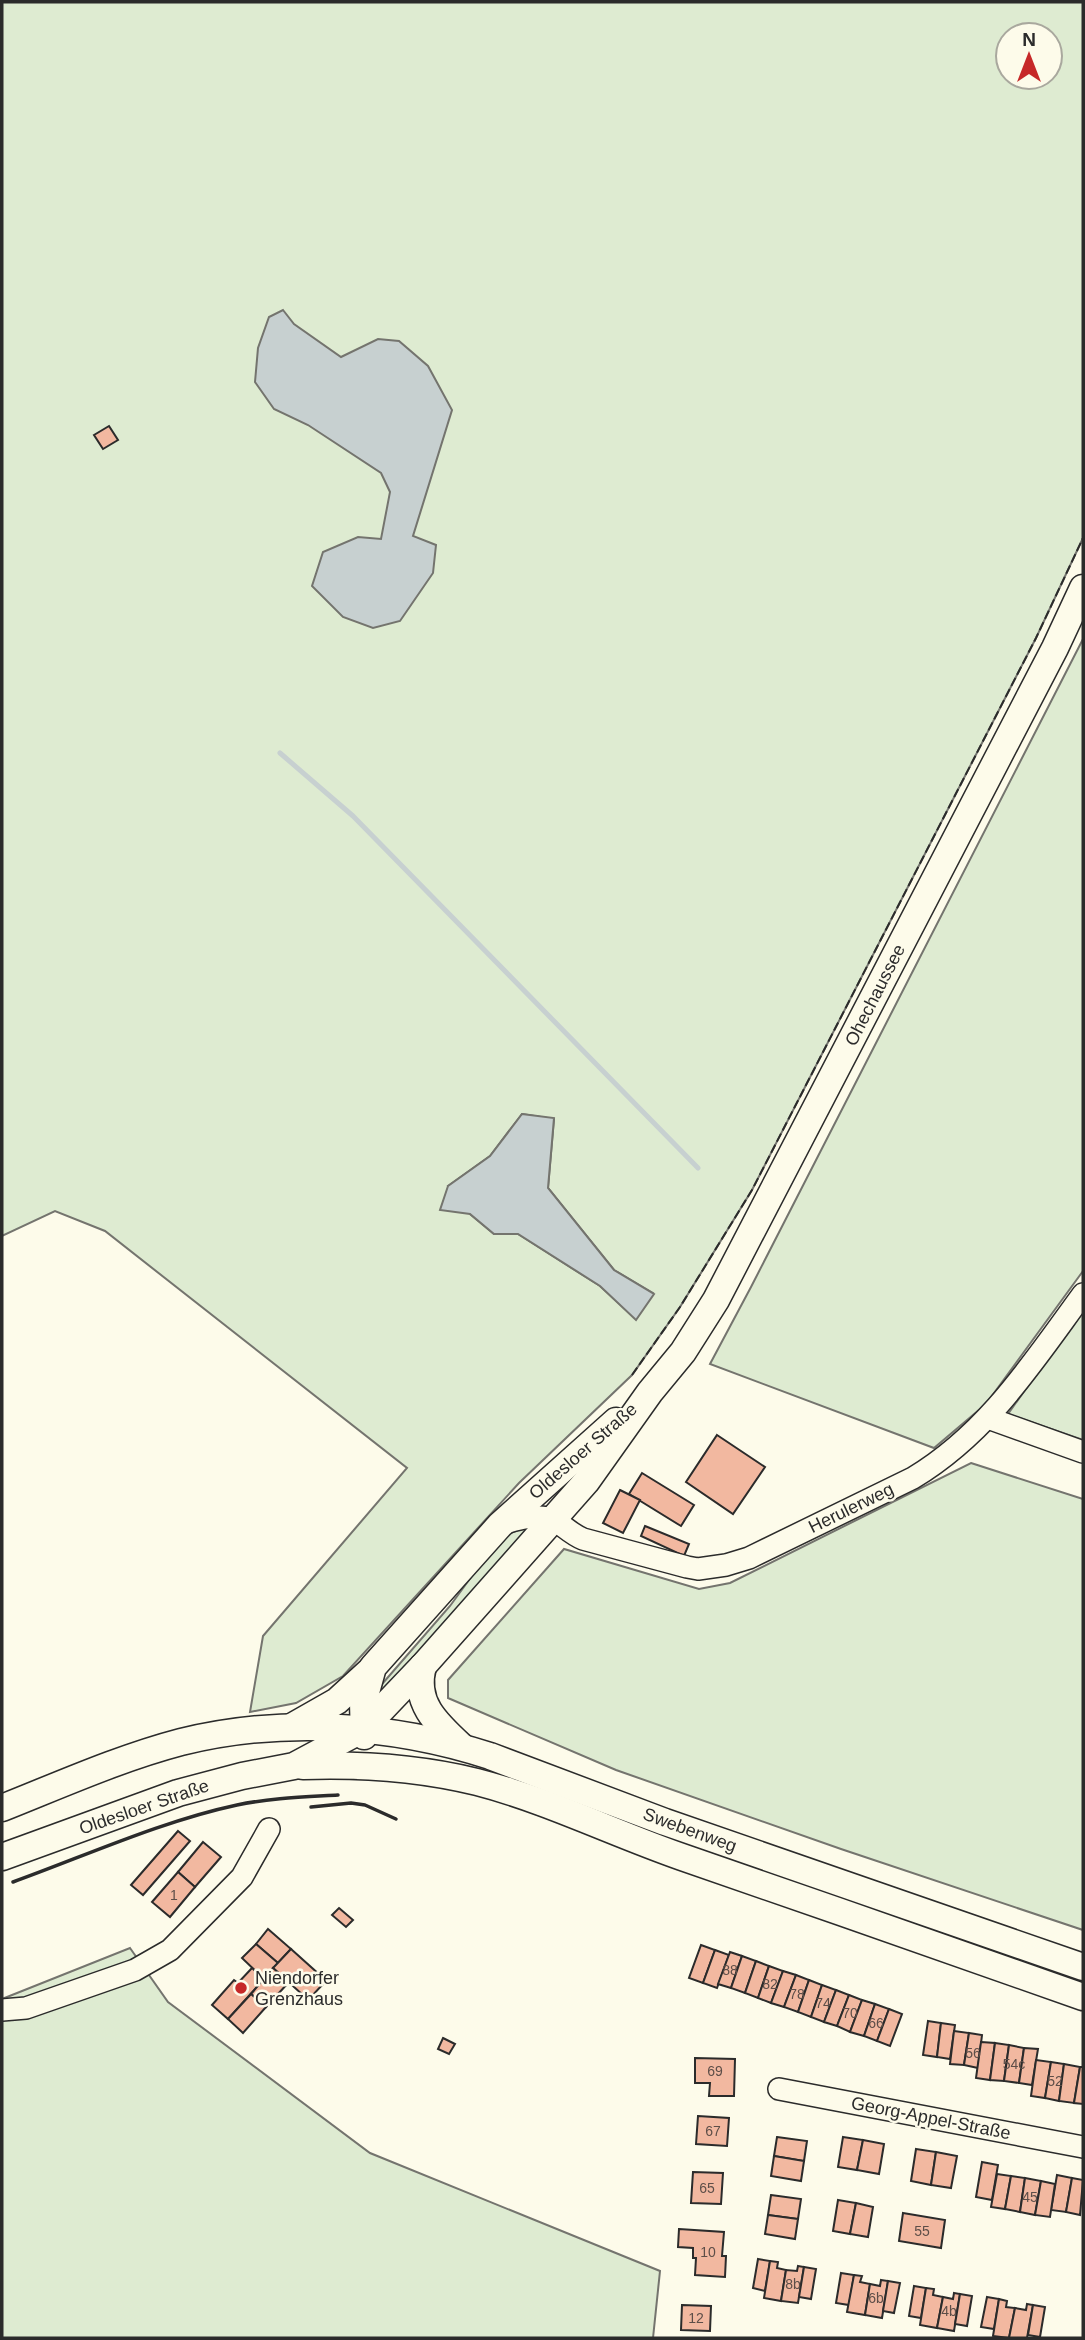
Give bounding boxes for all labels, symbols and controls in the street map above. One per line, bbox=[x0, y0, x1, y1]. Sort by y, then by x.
north arrow bbox=[994, 21, 1064, 91]
text: N bbox=[1022, 29, 1036, 50]
street label: Ohechaussee bbox=[841, 941, 909, 1049]
street label: Oldesloer Straße bbox=[525, 1399, 641, 1503]
street label: Herulerweg bbox=[805, 1479, 897, 1537]
street label: Oldesloer Straße bbox=[76, 1775, 212, 1839]
street label: Swebenweg bbox=[640, 1804, 740, 1856]
house number: 1 bbox=[170, 1887, 178, 1903]
house number: 88 bbox=[722, 1962, 738, 1978]
place label: Niendorfer Grenzhaus bbox=[255, 1968, 343, 2009]
house number: 82 bbox=[762, 1976, 778, 1992]
marker: Niendorfer Grenzhaus bbox=[233, 1980, 249, 1996]
house number: 78 bbox=[789, 1986, 805, 2002]
house number: 74 bbox=[815, 1995, 831, 2011]
house number: 70 bbox=[842, 2005, 858, 2021]
house number: 66 bbox=[868, 2015, 884, 2031]
house number: 56 bbox=[965, 2045, 981, 2061]
house number: 54c bbox=[1003, 2056, 1025, 2072]
house number: 69 bbox=[707, 2063, 723, 2079]
house number: 52 bbox=[1047, 2073, 1063, 2089]
street label: Georg-Appel-Straße bbox=[850, 2093, 1012, 2143]
house number: 67 bbox=[705, 2123, 721, 2139]
house number: 65 bbox=[699, 2180, 715, 2196]
house number: 45 bbox=[1022, 2189, 1038, 2205]
house number: 55 bbox=[914, 2223, 930, 2239]
house number: 10 bbox=[700, 2244, 716, 2260]
house number: 8b bbox=[785, 2276, 801, 2292]
house number: 6b bbox=[868, 2290, 884, 2306]
house number: 4b bbox=[941, 2303, 957, 2319]
house number: 12 bbox=[688, 2310, 704, 2326]

